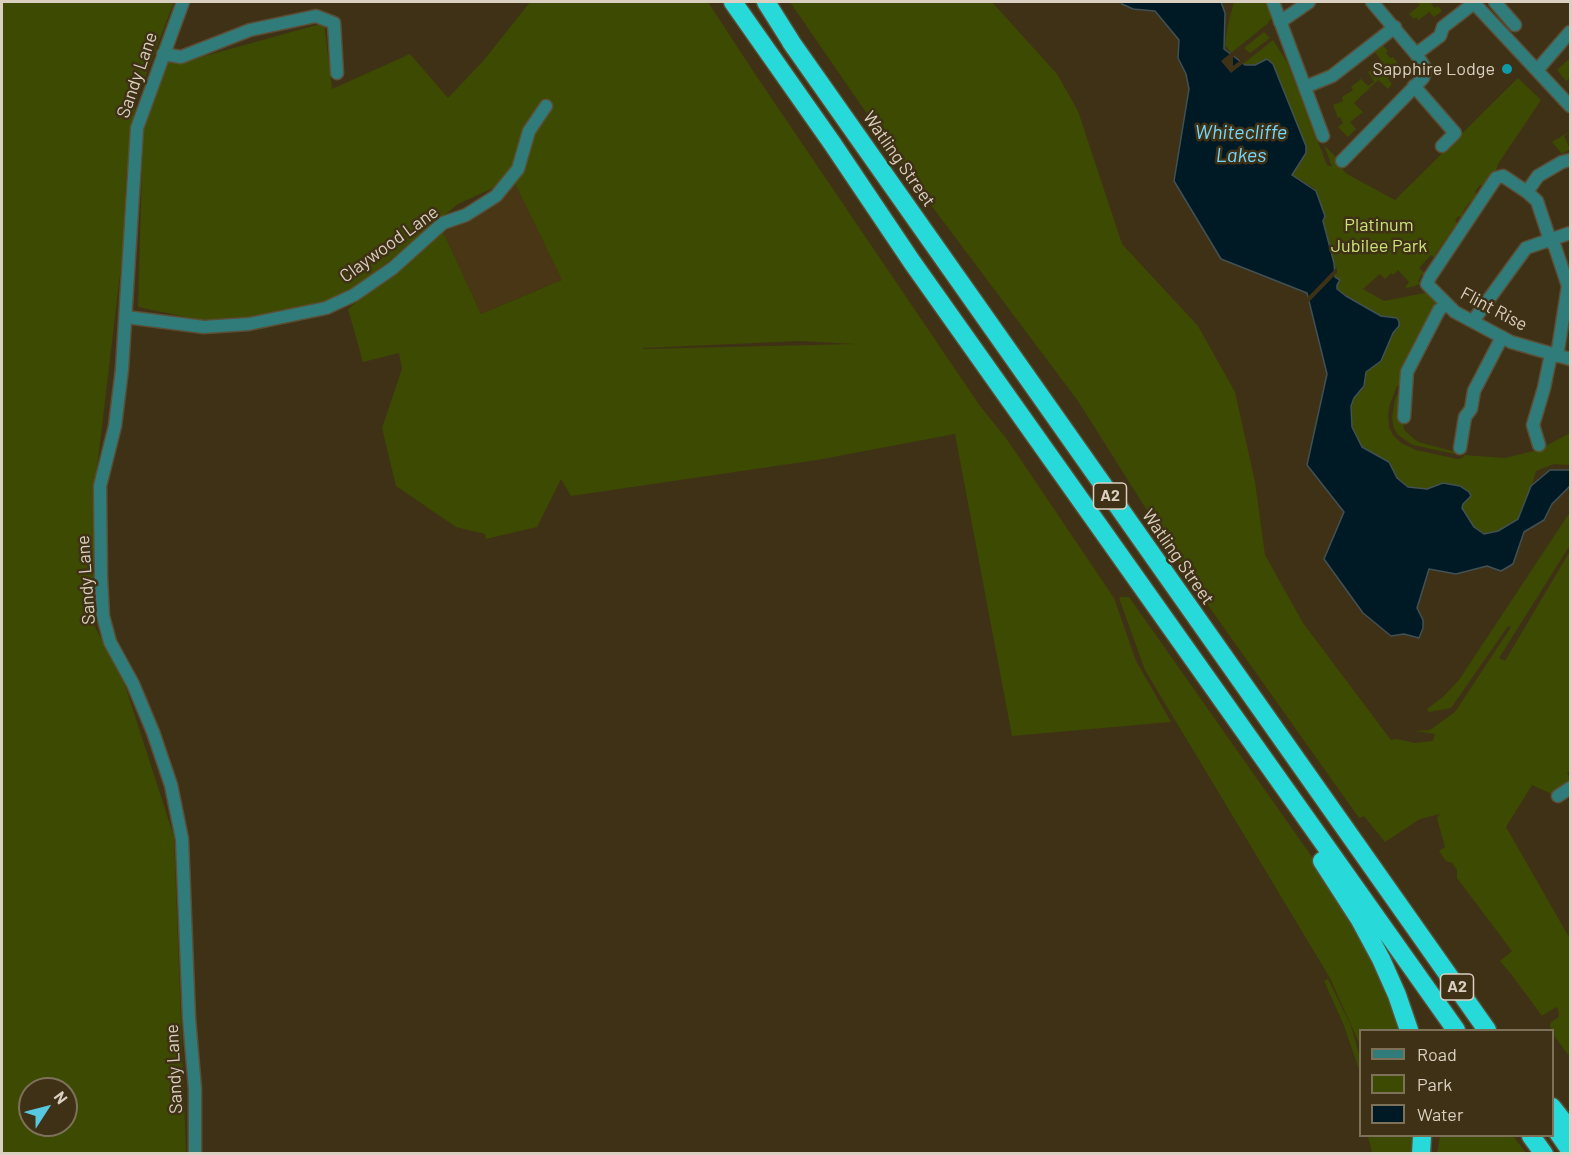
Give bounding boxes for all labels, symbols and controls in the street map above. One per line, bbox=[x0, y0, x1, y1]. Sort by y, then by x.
street label: Sandy Lane bbox=[112, 29, 162, 121]
place label: Sapphire Lodge bbox=[1372, 58, 1495, 80]
marker: Sapphire Lodge bbox=[1500, 62, 1514, 76]
street label: Watling Street bbox=[858, 107, 940, 211]
water label: Whitecliffe Lakes bbox=[1195, 120, 1287, 167]
street label: Claywood Lane bbox=[335, 201, 443, 287]
park label: Platinum Jubilee Park bbox=[1331, 214, 1427, 256]
street label: Flint Rise bbox=[1457, 282, 1531, 336]
road number: A2 bbox=[1094, 483, 1126, 509]
street label: Watling Street bbox=[1137, 505, 1219, 609]
street label: Sandy Lane bbox=[72, 535, 100, 625]
road number: A2 bbox=[1440, 974, 1474, 1000]
street label: Sandy Lane bbox=[161, 1024, 187, 1114]
legend bbox=[1359, 1029, 1554, 1137]
text: Road bbox=[1417, 1043, 1457, 1065]
text: Park bbox=[1417, 1073, 1452, 1095]
north arrow bbox=[18, 1077, 78, 1137]
text: N bbox=[51, 1087, 72, 1107]
text: Water bbox=[1417, 1103, 1464, 1125]

